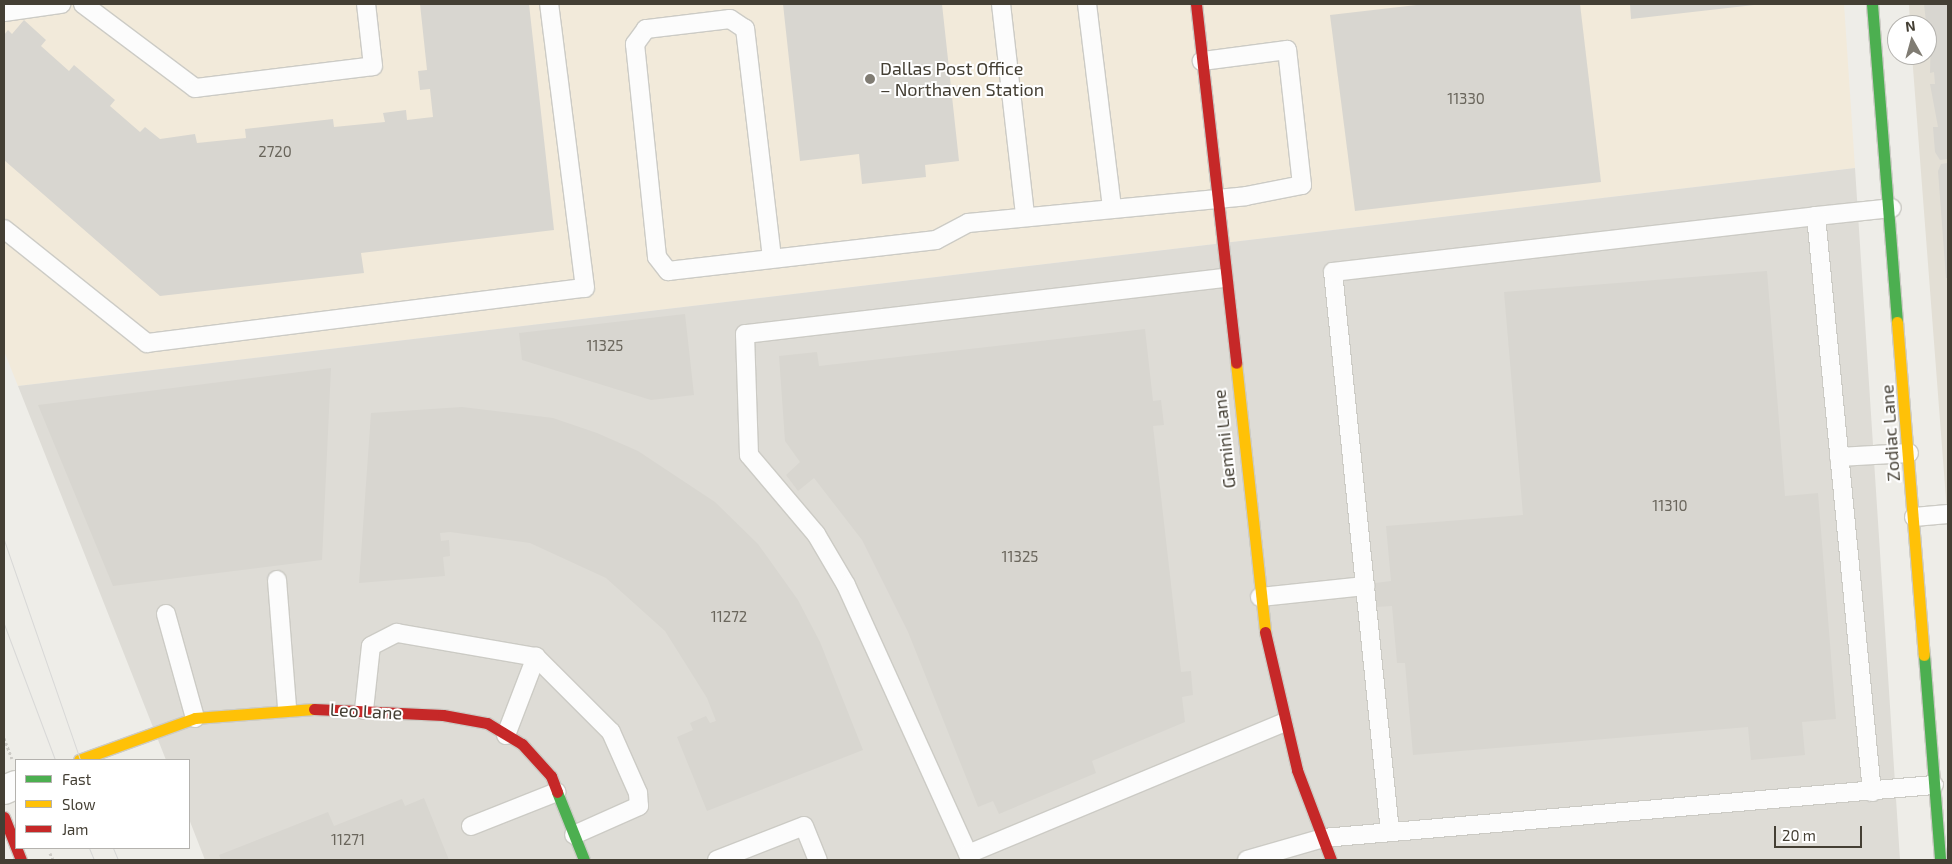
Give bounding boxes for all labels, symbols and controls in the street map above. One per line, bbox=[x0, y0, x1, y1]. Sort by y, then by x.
north arrow bbox=[1887, 15, 1937, 65]
text: N bbox=[1904, 17, 1916, 35]
place label: Dallas Post Office – Northaven Station bbox=[880, 58, 1044, 100]
marker: Dallas Post Office – Northaven Station bbox=[864, 73, 876, 85]
house number: 11330 bbox=[1447, 90, 1485, 108]
house number: 2720 bbox=[258, 143, 292, 161]
house number: 11325 bbox=[587, 337, 623, 355]
street label: Zodiac Lane bbox=[1876, 384, 1904, 482]
street label: Gemini Lane bbox=[1208, 388, 1240, 490]
house number: 11310 bbox=[1652, 497, 1688, 515]
house number: 11325 bbox=[1002, 548, 1038, 566]
house number: 11272 bbox=[711, 608, 747, 626]
street label: Leo Lane bbox=[329, 698, 403, 724]
legend bbox=[15, 759, 190, 849]
text: Fast bbox=[62, 770, 91, 788]
text: Slow bbox=[62, 795, 96, 813]
scale bar bbox=[1777, 816, 1864, 848]
text: Jam bbox=[62, 820, 88, 838]
text: 20 m bbox=[1782, 826, 1816, 844]
house number: 11271 bbox=[331, 831, 365, 849]

